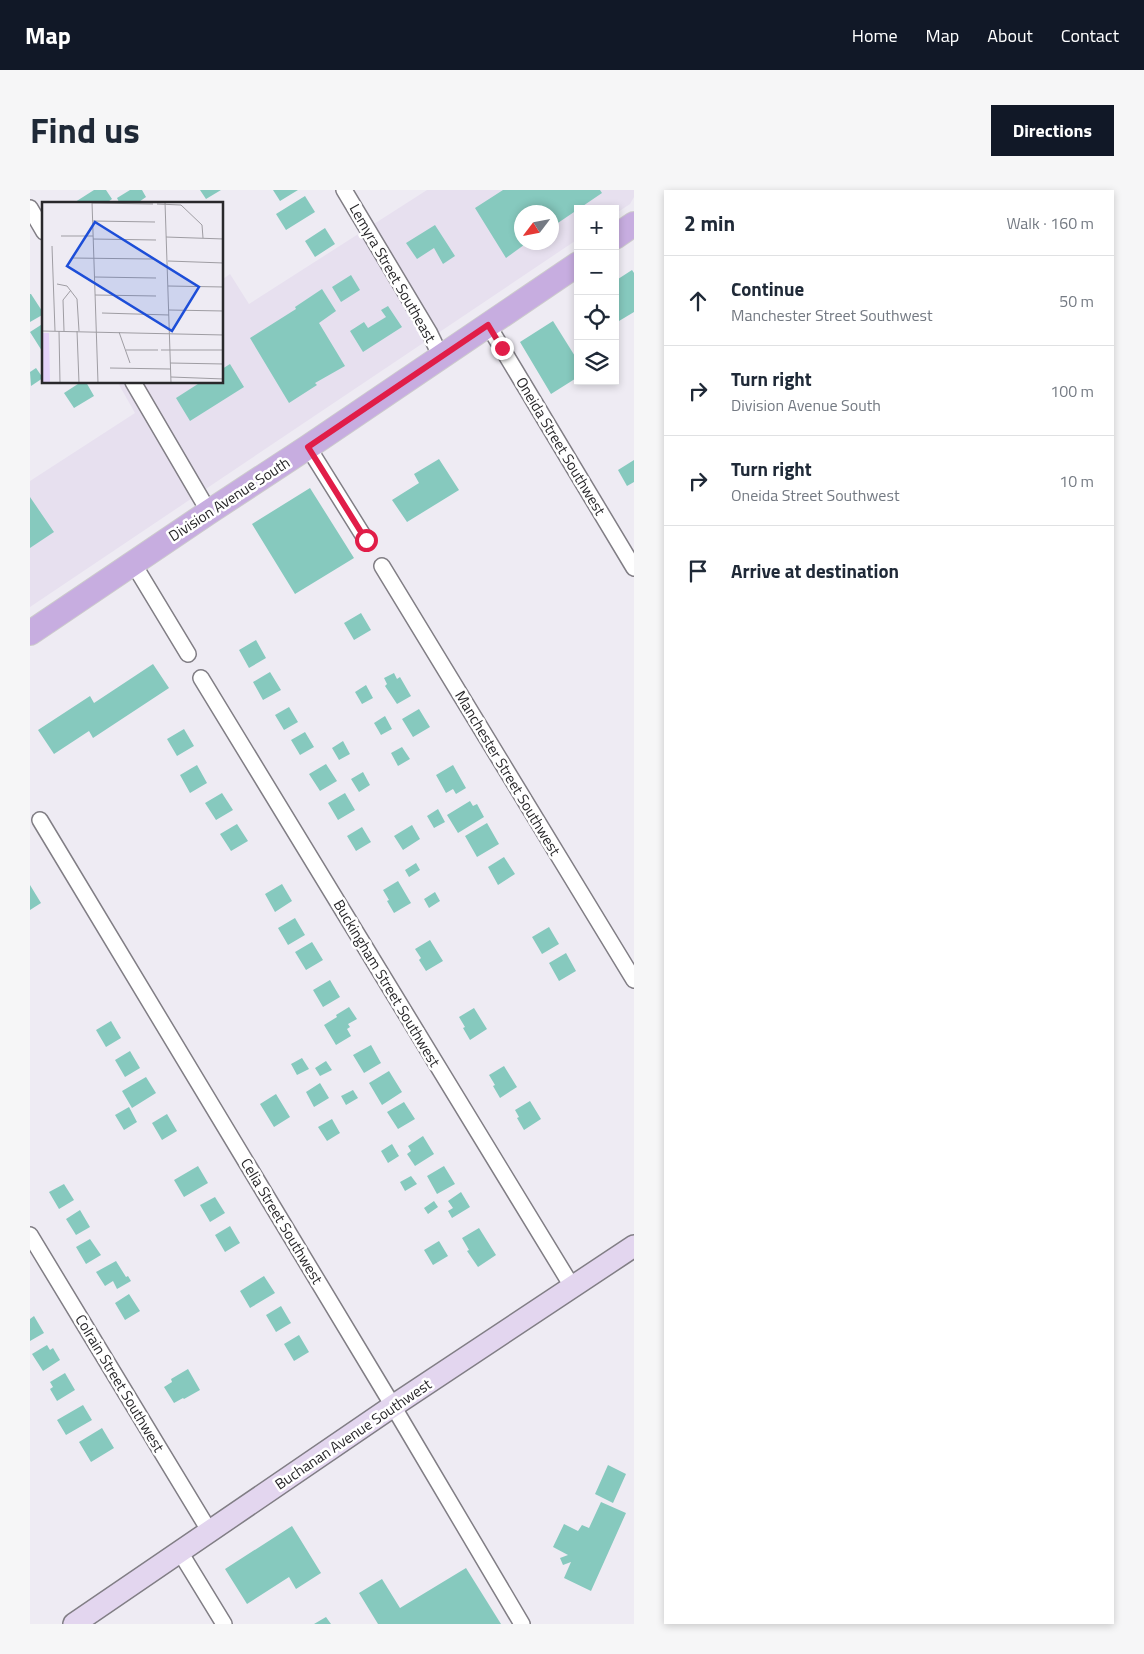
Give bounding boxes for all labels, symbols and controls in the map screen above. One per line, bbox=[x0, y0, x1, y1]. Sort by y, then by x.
text: Map bbox=[25, 17, 71, 53]
text: Home bbox=[852, 22, 898, 49]
text: Map bbox=[926, 22, 959, 49]
text: About bbox=[987, 22, 1033, 49]
text: Contact bbox=[1061, 22, 1119, 49]
text: Find us bbox=[30, 103, 140, 157]
button: Directions bbox=[991, 105, 1114, 156]
street label: Lemyra Street Southeast bbox=[344, 199, 443, 347]
inset map bbox=[42, 202, 224, 384]
north arrow bbox=[514, 205, 559, 250]
map controls bbox=[574, 205, 619, 385]
button: + bbox=[574, 205, 619, 250]
text: 2 min bbox=[684, 207, 735, 239]
text: Walk · 160 m bbox=[1006, 211, 1094, 235]
button: − bbox=[574, 250, 619, 295]
text: Continue bbox=[731, 274, 804, 303]
icon: ahead bbox=[684, 287, 712, 315]
text: 50 m bbox=[1059, 289, 1094, 313]
button: locate bbox=[574, 295, 619, 340]
text: Manchester Street Southwest bbox=[731, 303, 933, 327]
route end bbox=[491, 337, 514, 360]
button: layers bbox=[574, 340, 619, 385]
text: Turn right bbox=[731, 364, 812, 393]
street label: Oneida Street Southwest bbox=[510, 372, 612, 520]
icon: right bbox=[684, 377, 712, 405]
text: 100 m bbox=[1050, 379, 1094, 403]
text: Division Avenue South bbox=[731, 393, 881, 417]
street label: Division Avenue South bbox=[164, 451, 294, 547]
text: Turn right bbox=[731, 454, 812, 483]
icon: right bbox=[684, 467, 712, 495]
text: 10 m bbox=[1059, 469, 1094, 493]
text: Oneida Street Southwest bbox=[731, 483, 900, 507]
route start bbox=[355, 529, 378, 552]
text: Arrive at destination bbox=[731, 556, 899, 585]
icon: arrive bbox=[684, 557, 712, 585]
street label: Manchester Street Southwest bbox=[449, 686, 567, 861]
street label: Buckingham Street Southwest bbox=[328, 895, 447, 1072]
street label: Celia Street Southwest bbox=[235, 1154, 329, 1289]
street label: Colrain Street Southwest bbox=[70, 1310, 171, 1457]
street label: Buchanan Avenue Southwest bbox=[270, 1372, 437, 1495]

